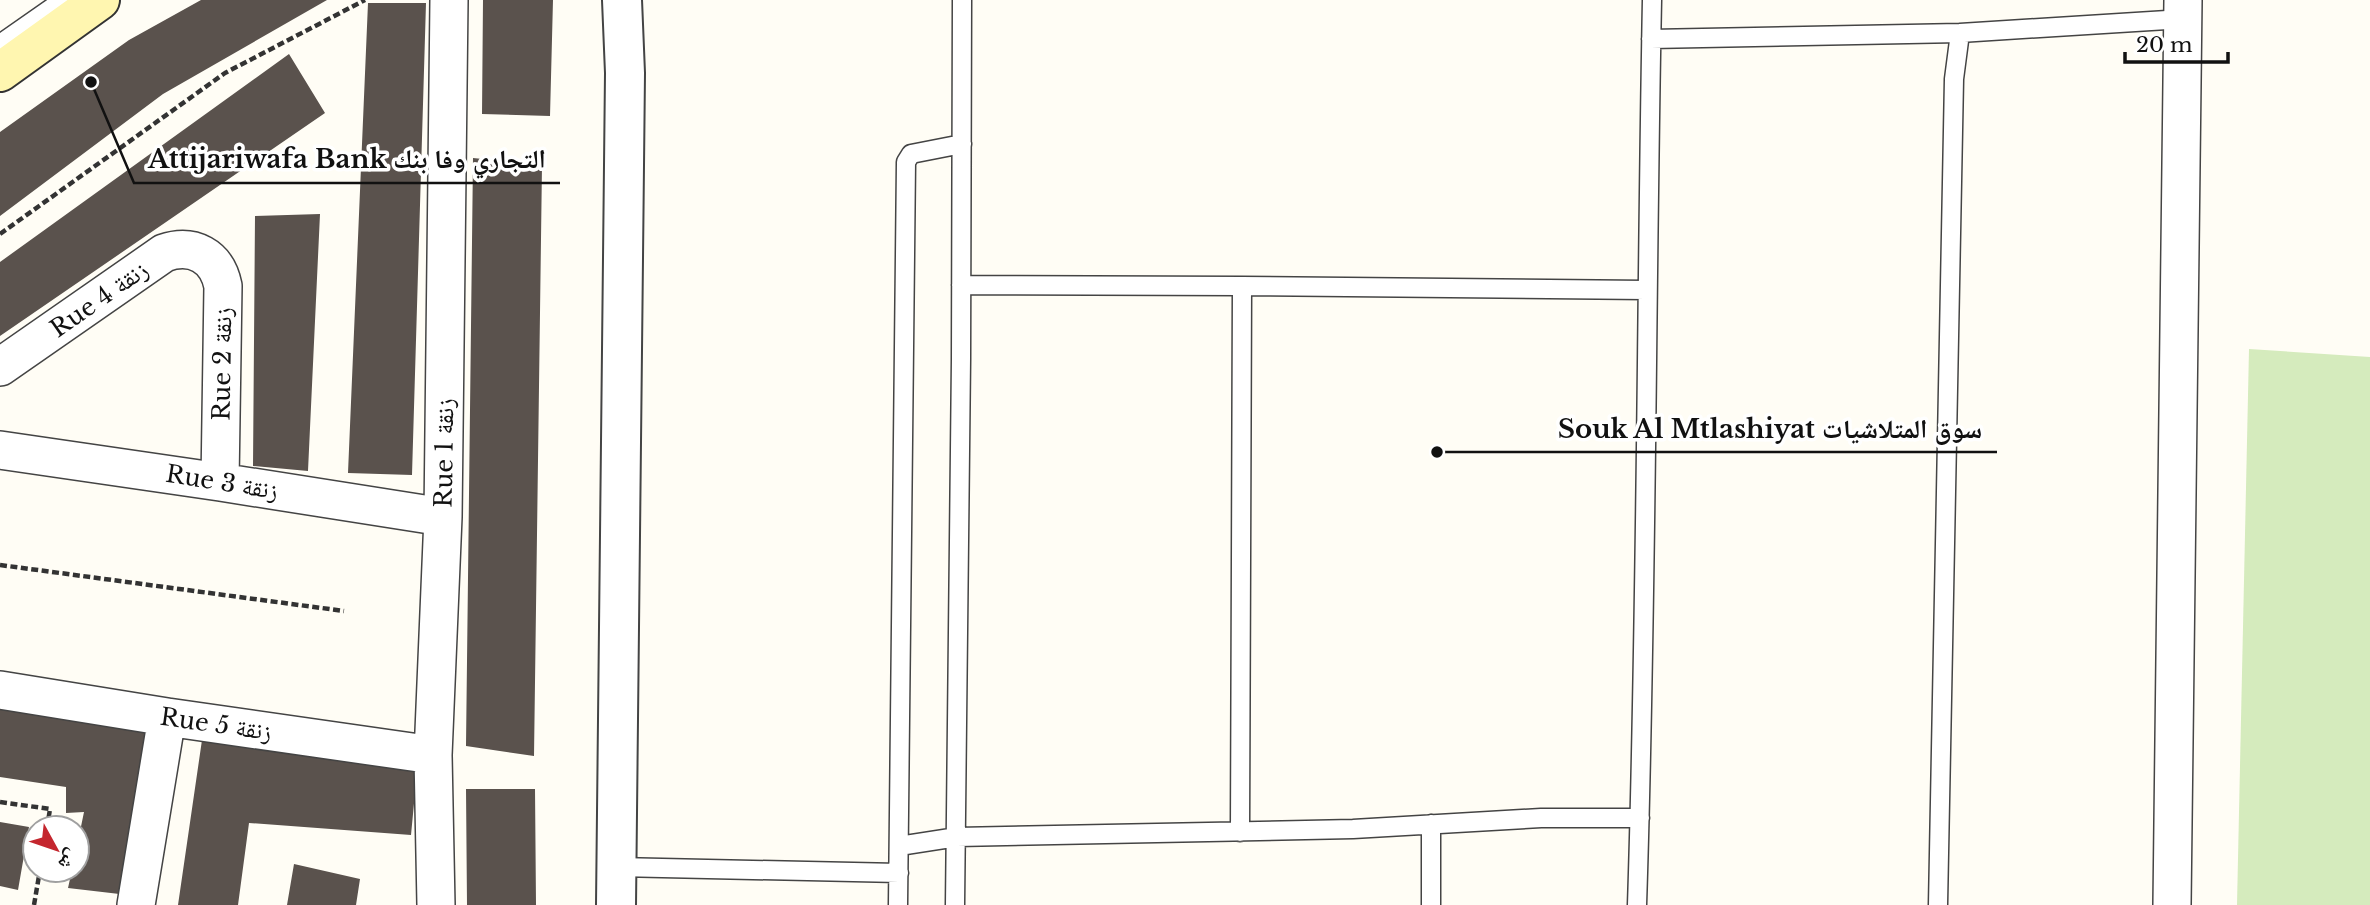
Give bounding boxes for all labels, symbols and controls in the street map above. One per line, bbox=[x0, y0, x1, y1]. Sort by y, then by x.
scale bar bbox=[2125, 21, 2228, 65]
text: 20 m bbox=[2136, 32, 2193, 58]
callout: Attijariwafa Bank التجاري وفا بنك bbox=[134, 136, 560, 183]
text: Attijariwafa Bank التجاري وفا بنك bbox=[147, 143, 546, 179]
street label: Rue 4 زنقة bbox=[45, 255, 153, 343]
street label: Rue 2 زنقة bbox=[207, 307, 237, 421]
street label: Rue 1 زنقة bbox=[429, 398, 459, 508]
callout: Souk Al Mtlashiyat سوق المتلاشيات bbox=[1543, 405, 1997, 452]
text: Souk Al Mtlashiyat سوق المتلاشيات bbox=[1558, 413, 1982, 445]
street label: Rue 3 زنقة bbox=[164, 459, 280, 505]
street label: Rue 5 زنقة bbox=[158, 702, 274, 746]
north arrow bbox=[21, 814, 91, 884]
text: ش bbox=[53, 844, 84, 875]

